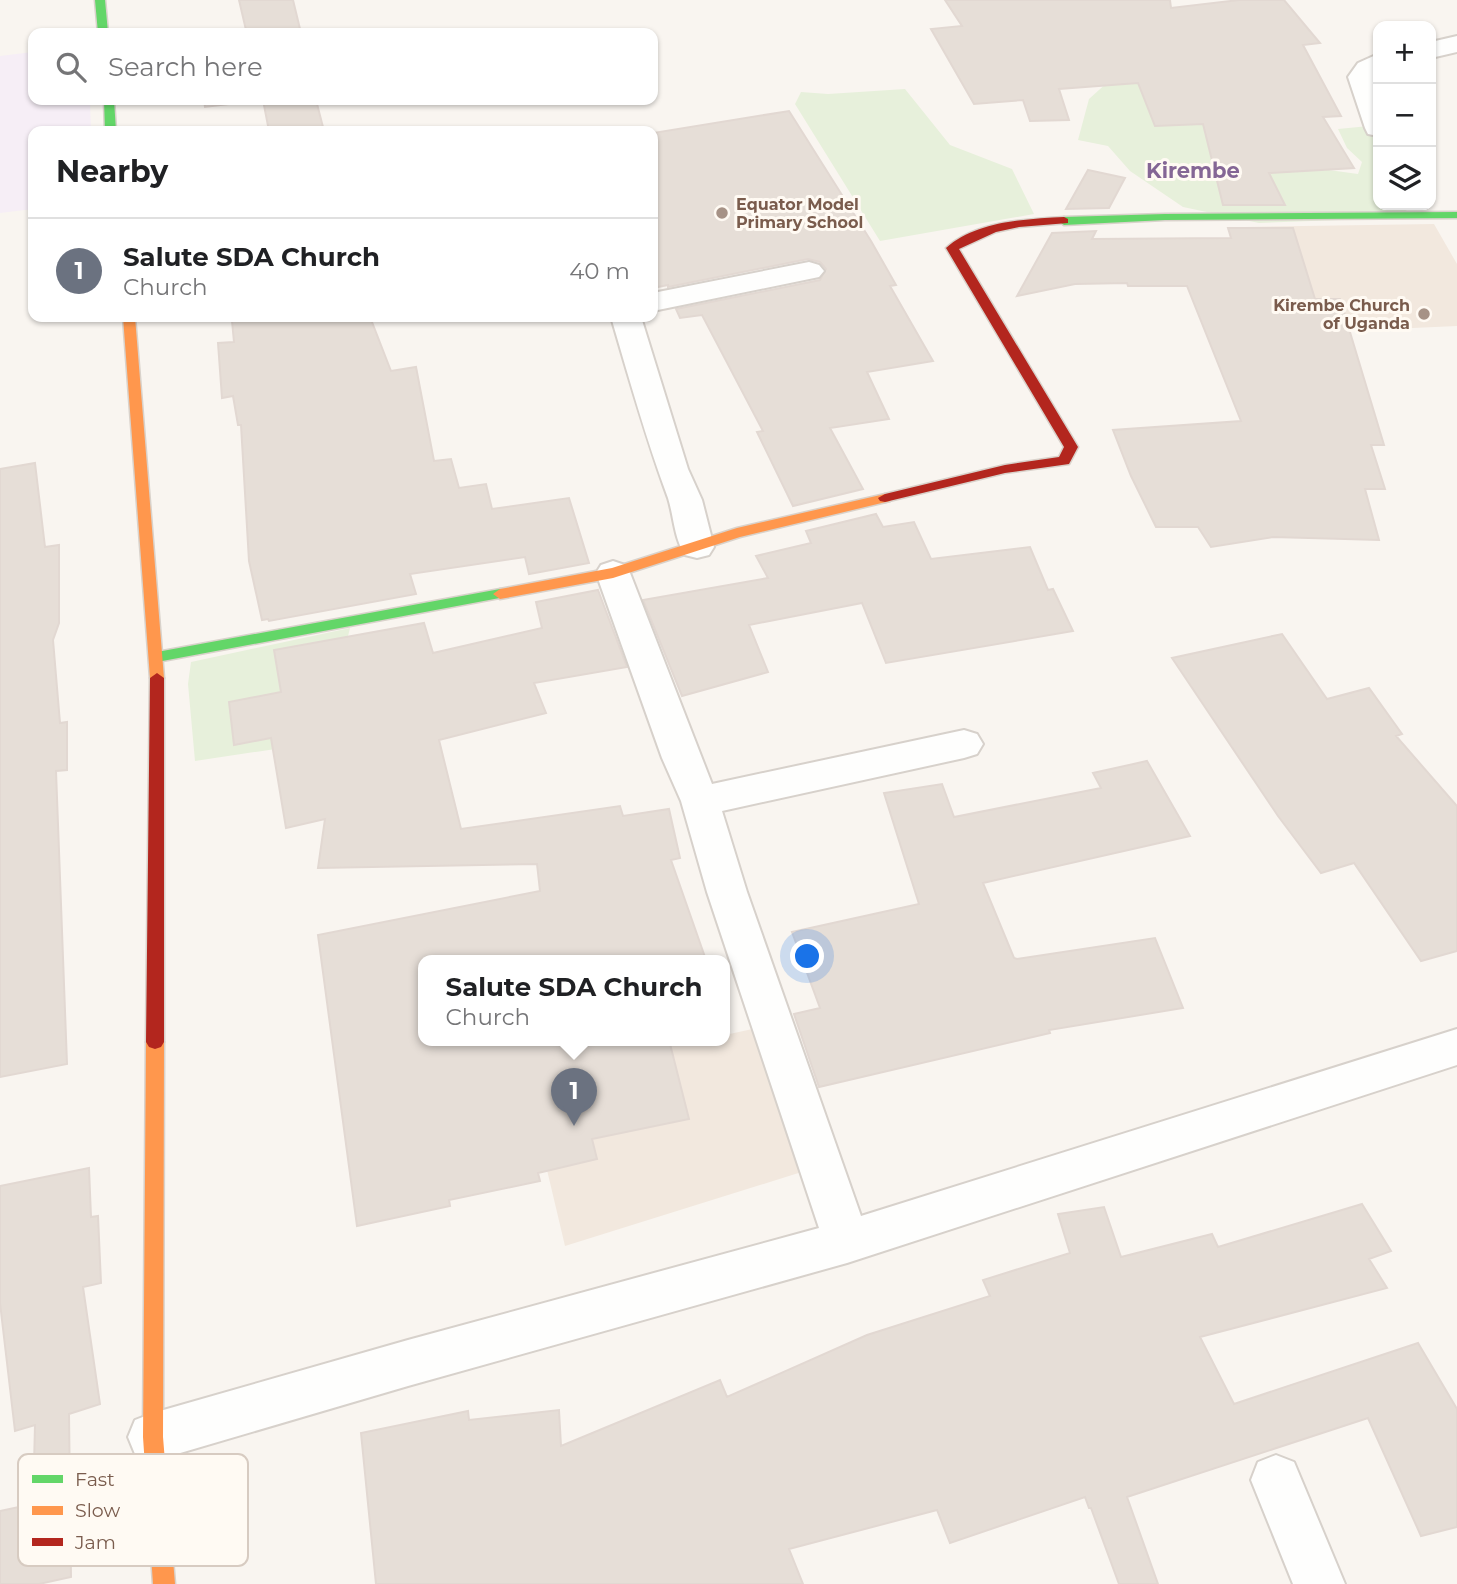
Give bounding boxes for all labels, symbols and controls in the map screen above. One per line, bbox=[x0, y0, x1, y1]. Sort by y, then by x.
map controls bbox=[1373, 21, 1436, 210]
button: + bbox=[1373, 21, 1436, 84]
search box bbox=[28, 28, 658, 105]
icon: search bbox=[52, 48, 90, 86]
text: Search here bbox=[108, 51, 263, 83]
button: − bbox=[1373, 84, 1436, 147]
button: layers bbox=[1373, 147, 1436, 210]
text: Nearby bbox=[56, 153, 168, 190]
district label: Kirembe bbox=[1146, 158, 1240, 183]
place label: Equator Model Primary School bbox=[736, 195, 863, 232]
marker: Equator Model Primary School bbox=[714, 205, 730, 221]
text: Salute SDA Church bbox=[123, 241, 380, 273]
text: 1 bbox=[74, 257, 84, 285]
text: 40 m bbox=[569, 257, 630, 285]
text: Church bbox=[123, 273, 208, 301]
place label: Kirembe Church of Uganda bbox=[1273, 296, 1410, 333]
marker: Kirembe Church of Uganda bbox=[1416, 306, 1432, 322]
your location bbox=[790, 939, 824, 973]
popup bbox=[418, 955, 730, 1046]
text: Salute SDA Church bbox=[446, 971, 702, 1003]
text: Church bbox=[446, 1003, 530, 1031]
pin: 1 bbox=[551, 1068, 597, 1126]
legend bbox=[18, 1454, 248, 1566]
text: Fast bbox=[75, 1468, 115, 1491]
text: Slow bbox=[75, 1499, 120, 1522]
text: Jam bbox=[74, 1531, 116, 1554]

